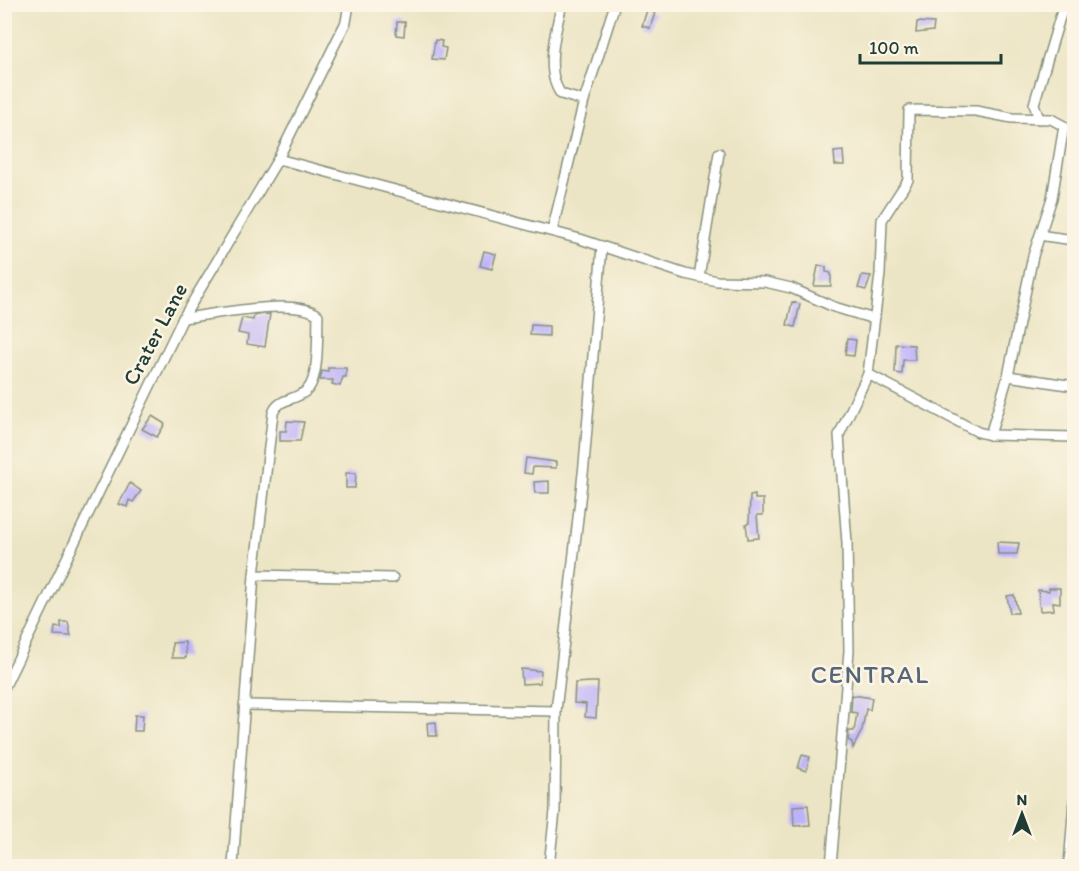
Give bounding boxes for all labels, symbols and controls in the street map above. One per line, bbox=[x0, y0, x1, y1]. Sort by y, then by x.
scale bar bbox=[860, 27, 1001, 65]
text: 100 m bbox=[869, 37, 919, 59]
street label: Crater Lane bbox=[117, 278, 193, 390]
district label: CENTRAL bbox=[810, 658, 930, 690]
north arrow bbox=[992, 784, 1052, 844]
text: N bbox=[1017, 790, 1027, 809]

